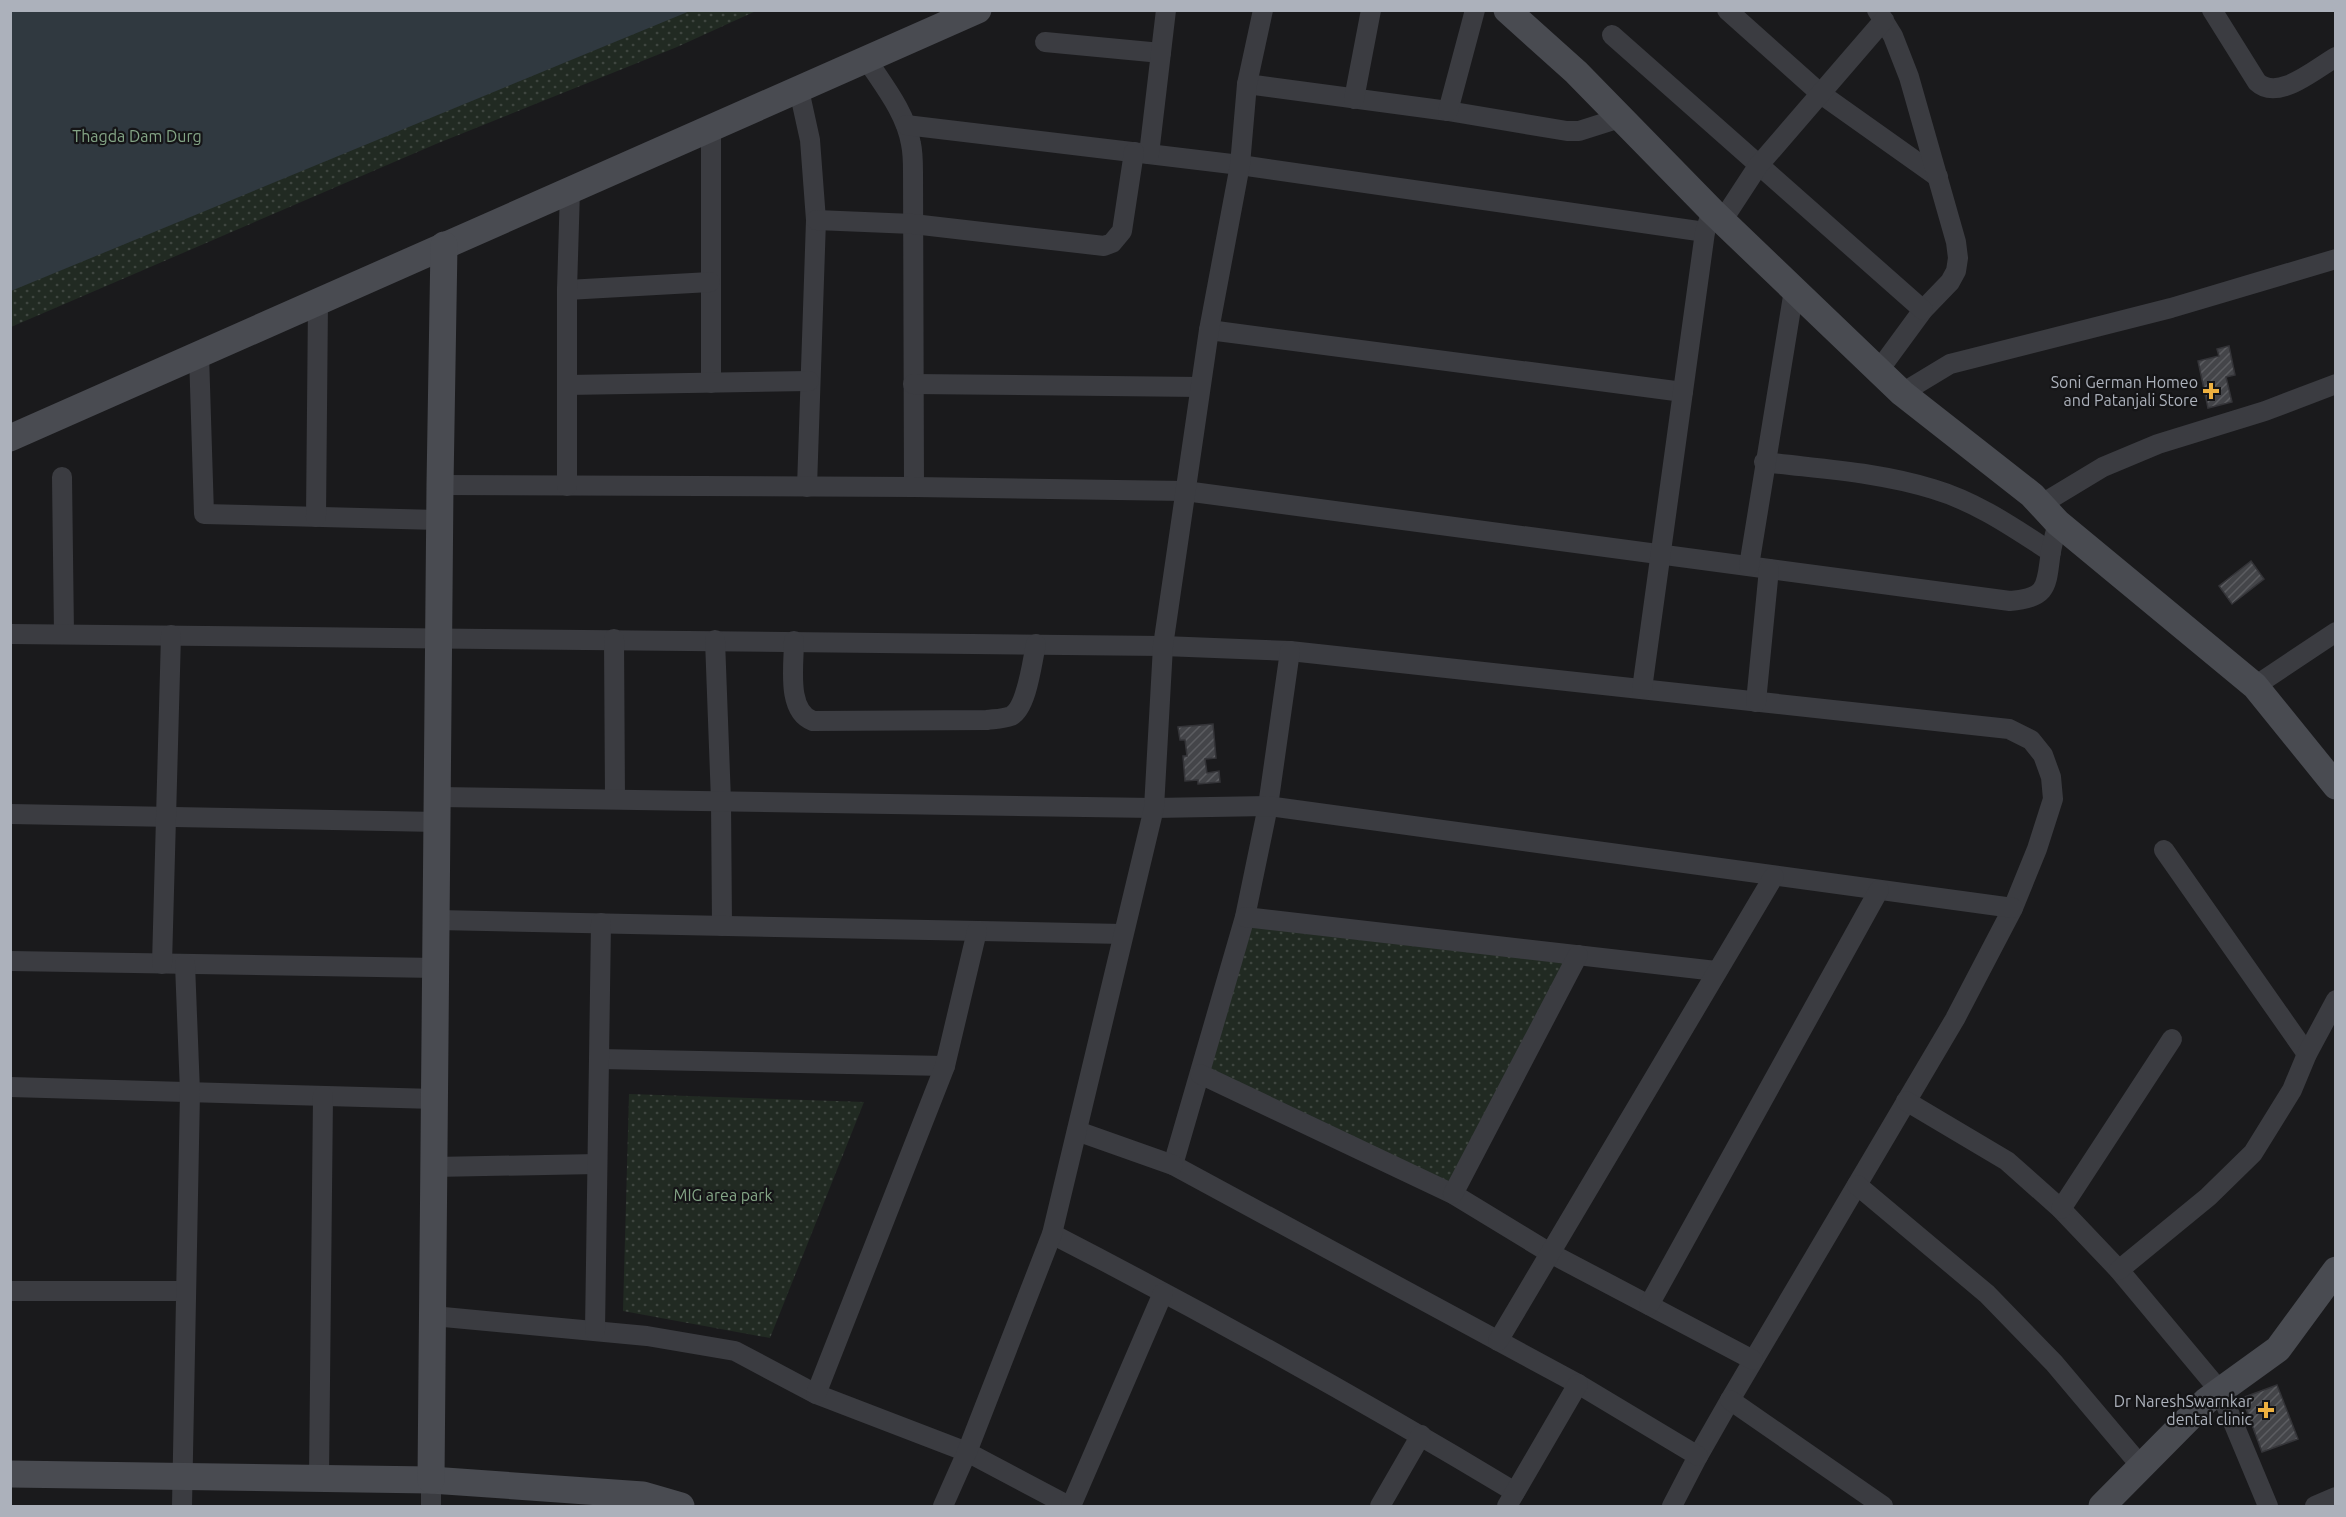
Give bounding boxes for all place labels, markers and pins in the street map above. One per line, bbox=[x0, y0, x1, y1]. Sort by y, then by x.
place label: Soni German Homeo and Patanjali Store bbox=[2051, 373, 2198, 409]
marker: Soni German Homeo and Patanjali Store bbox=[2202, 382, 2220, 400]
place label: Dr NareshSwarnkar dental clinic bbox=[2114, 1392, 2253, 1428]
marker: Dr NareshSwarnkar dental clinic bbox=[2257, 1401, 2275, 1419]

